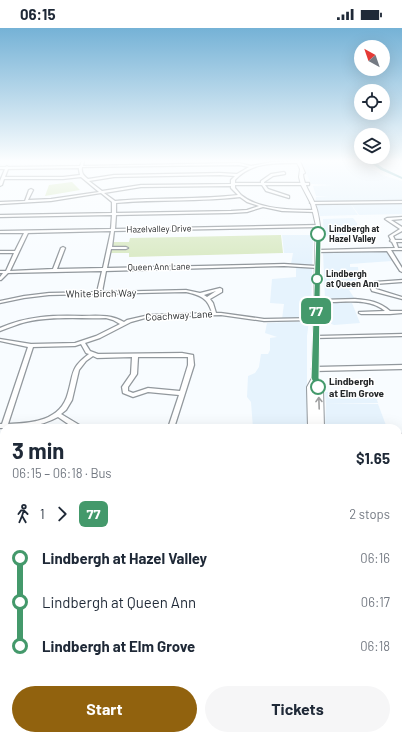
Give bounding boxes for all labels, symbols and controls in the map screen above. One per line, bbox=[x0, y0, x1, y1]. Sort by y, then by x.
text: 06:15 bbox=[20, 5, 55, 23]
north arrow bbox=[354, 40, 390, 76]
map controls bbox=[354, 40, 390, 164]
button: locate bbox=[354, 84, 390, 120]
button: layers bbox=[354, 128, 390, 164]
street label: Hazelvalley Drive bbox=[126, 222, 192, 235]
place label: Lindbergh at Hazel Valley bbox=[329, 223, 380, 244]
marker: Lindbergh at Hazel Valley bbox=[310, 226, 326, 242]
street label: Queen Ann Lane bbox=[128, 260, 191, 273]
place label: Lindbergh at Queen Ann bbox=[326, 268, 379, 289]
marker: Lindbergh at Queen Ann bbox=[311, 273, 323, 285]
street label: White Birch Way bbox=[66, 286, 137, 300]
line badge: 77 bbox=[298, 298, 334, 324]
text: 77 bbox=[309, 302, 323, 319]
street label: Coachway Lane bbox=[145, 307, 213, 323]
place label: Lindbergh at Elm Grove bbox=[329, 375, 385, 399]
marker: Lindbergh at Elm Grove bbox=[310, 379, 326, 395]
one-way arrow bbox=[315, 397, 323, 410]
text: 3 min bbox=[12, 437, 64, 463]
text: $1.65 bbox=[356, 449, 390, 467]
text: 06:15 – 06:18 · Bus bbox=[12, 465, 112, 481]
icon: walk bbox=[12, 503, 34, 525]
icon: forward bbox=[51, 503, 73, 525]
text: 77 bbox=[87, 505, 100, 522]
text: 1 bbox=[40, 506, 45, 522]
text: 2 stops bbox=[349, 506, 390, 522]
text: Lindbergh at Hazel Valley bbox=[42, 549, 207, 567]
text: 06:16 bbox=[360, 550, 390, 566]
text: Lindbergh at Queen Ann bbox=[42, 593, 196, 611]
text: 06:17 bbox=[361, 594, 390, 610]
text: Lindbergh at Elm Grove bbox=[42, 637, 195, 655]
text: 06:18 bbox=[360, 638, 390, 654]
button: Start bbox=[12, 686, 197, 732]
button: Tickets bbox=[205, 686, 390, 732]

